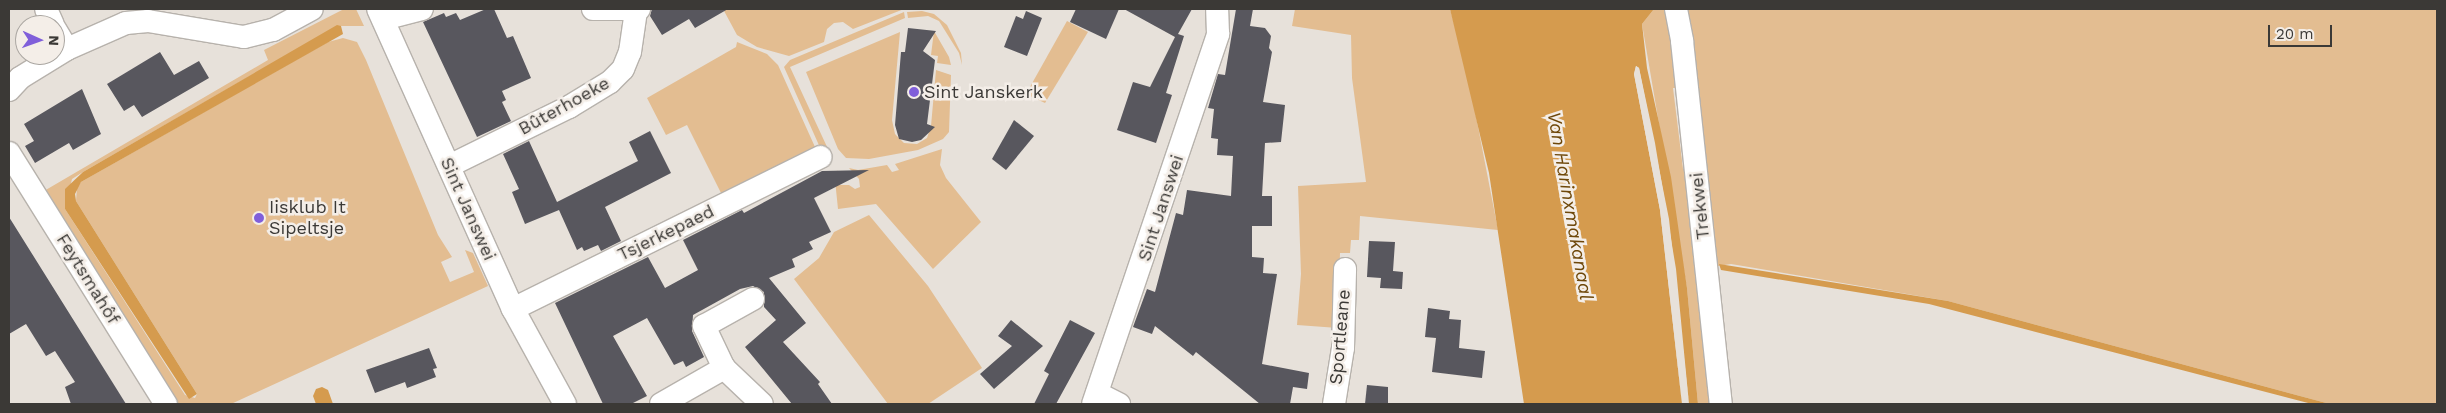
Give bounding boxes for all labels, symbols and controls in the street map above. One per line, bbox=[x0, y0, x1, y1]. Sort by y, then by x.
north arrow bbox=[15, 15, 65, 65]
scale bar bbox=[2271, 15, 2335, 47]
text: 20 m bbox=[2276, 25, 2314, 43]
text: N bbox=[46, 35, 62, 46]
street label: Bûterhoeke bbox=[515, 72, 613, 140]
place label: Sint Janskerk bbox=[924, 81, 1043, 103]
marker: Sint Janskerk bbox=[908, 86, 920, 98]
water label: Van Harinxmakanaal bbox=[1542, 110, 1598, 302]
street label: Sint Janswei bbox=[1134, 152, 1188, 264]
street label: Sint Janswei bbox=[436, 154, 500, 264]
street label: Trekwei bbox=[1686, 171, 1714, 241]
place label: Iisklub It Sipeltsje bbox=[269, 197, 346, 240]
street label: Tsjerkepaed bbox=[614, 200, 718, 266]
marker: Iisklub It Sipeltsje bbox=[253, 212, 265, 224]
street label: Feytsmahôf bbox=[52, 230, 124, 328]
street label: Sportleane bbox=[1325, 288, 1355, 386]

